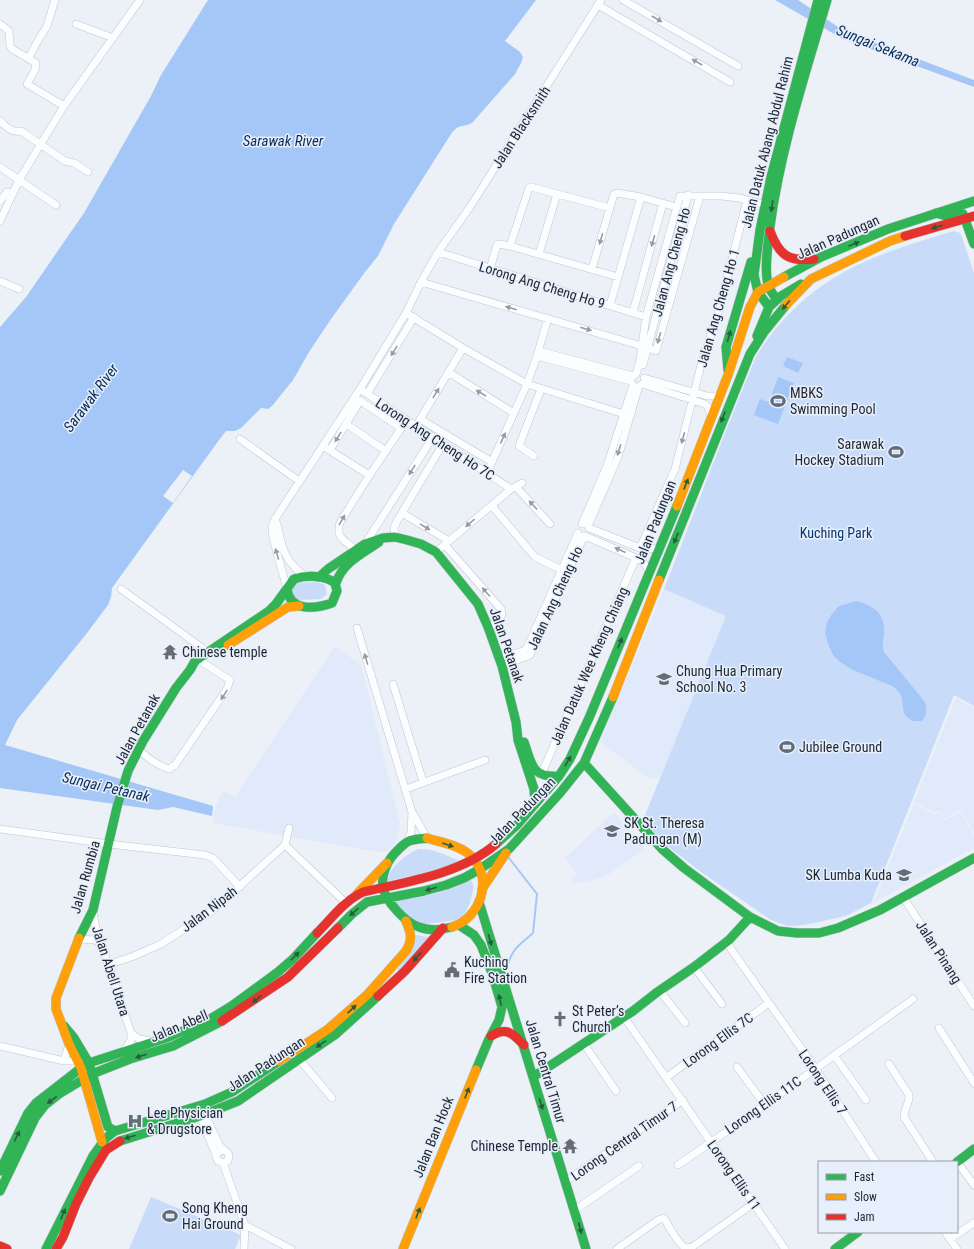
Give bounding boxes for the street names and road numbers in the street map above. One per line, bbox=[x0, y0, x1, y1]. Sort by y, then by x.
street label: Jalan Datuk Abang Abdul Rahim bbox=[738, 54, 796, 230]
street label: Jalan Blacksmith bbox=[488, 83, 554, 171]
street label: Jalan Ang Cheng Ho bbox=[649, 206, 693, 318]
street label: Jalan Padungan bbox=[794, 212, 882, 262]
street label: Jalan Ang Cheng Ho 1 bbox=[693, 247, 743, 369]
street label: Lorong Ang Cheng Ho 9 bbox=[477, 258, 607, 312]
street label: Lorong Ang Cheng Ho 7C bbox=[373, 395, 498, 483]
street label: Jalan Padungan bbox=[631, 478, 679, 566]
street label: Jalan Ang Cheng Ho bbox=[524, 544, 586, 652]
street label: Jalan Datuk Wee Kheng Chiang bbox=[547, 584, 631, 748]
street label: Jalan Petanak bbox=[487, 605, 528, 685]
street label: Jalan Petanak bbox=[111, 690, 163, 767]
street label: Jalan Padungan bbox=[485, 774, 559, 848]
street label: Jalan Rumbia bbox=[67, 839, 103, 915]
street label: Jalan Nipah bbox=[178, 883, 240, 935]
street label: Jalan Pinang bbox=[913, 918, 965, 986]
street label: Jalan Abell Utara bbox=[89, 924, 133, 1018]
street label: Jalan Abell bbox=[148, 1007, 210, 1045]
street label: Lorong Ellis 7C bbox=[680, 1009, 756, 1071]
street label: Jalan Central Timur bbox=[523, 1017, 569, 1125]
street label: Jalan Padungan bbox=[224, 1033, 308, 1095]
street label: Lorong Ellis 7 bbox=[795, 1046, 851, 1118]
street label: Lorong Ellis 11C bbox=[722, 1073, 804, 1137]
street label: Jalan Ban Hock bbox=[409, 1093, 457, 1180]
street label: Lorong Central Timur 7 bbox=[568, 1098, 680, 1184]
street label: Lorong Ellis 11 bbox=[704, 1137, 764, 1213]

